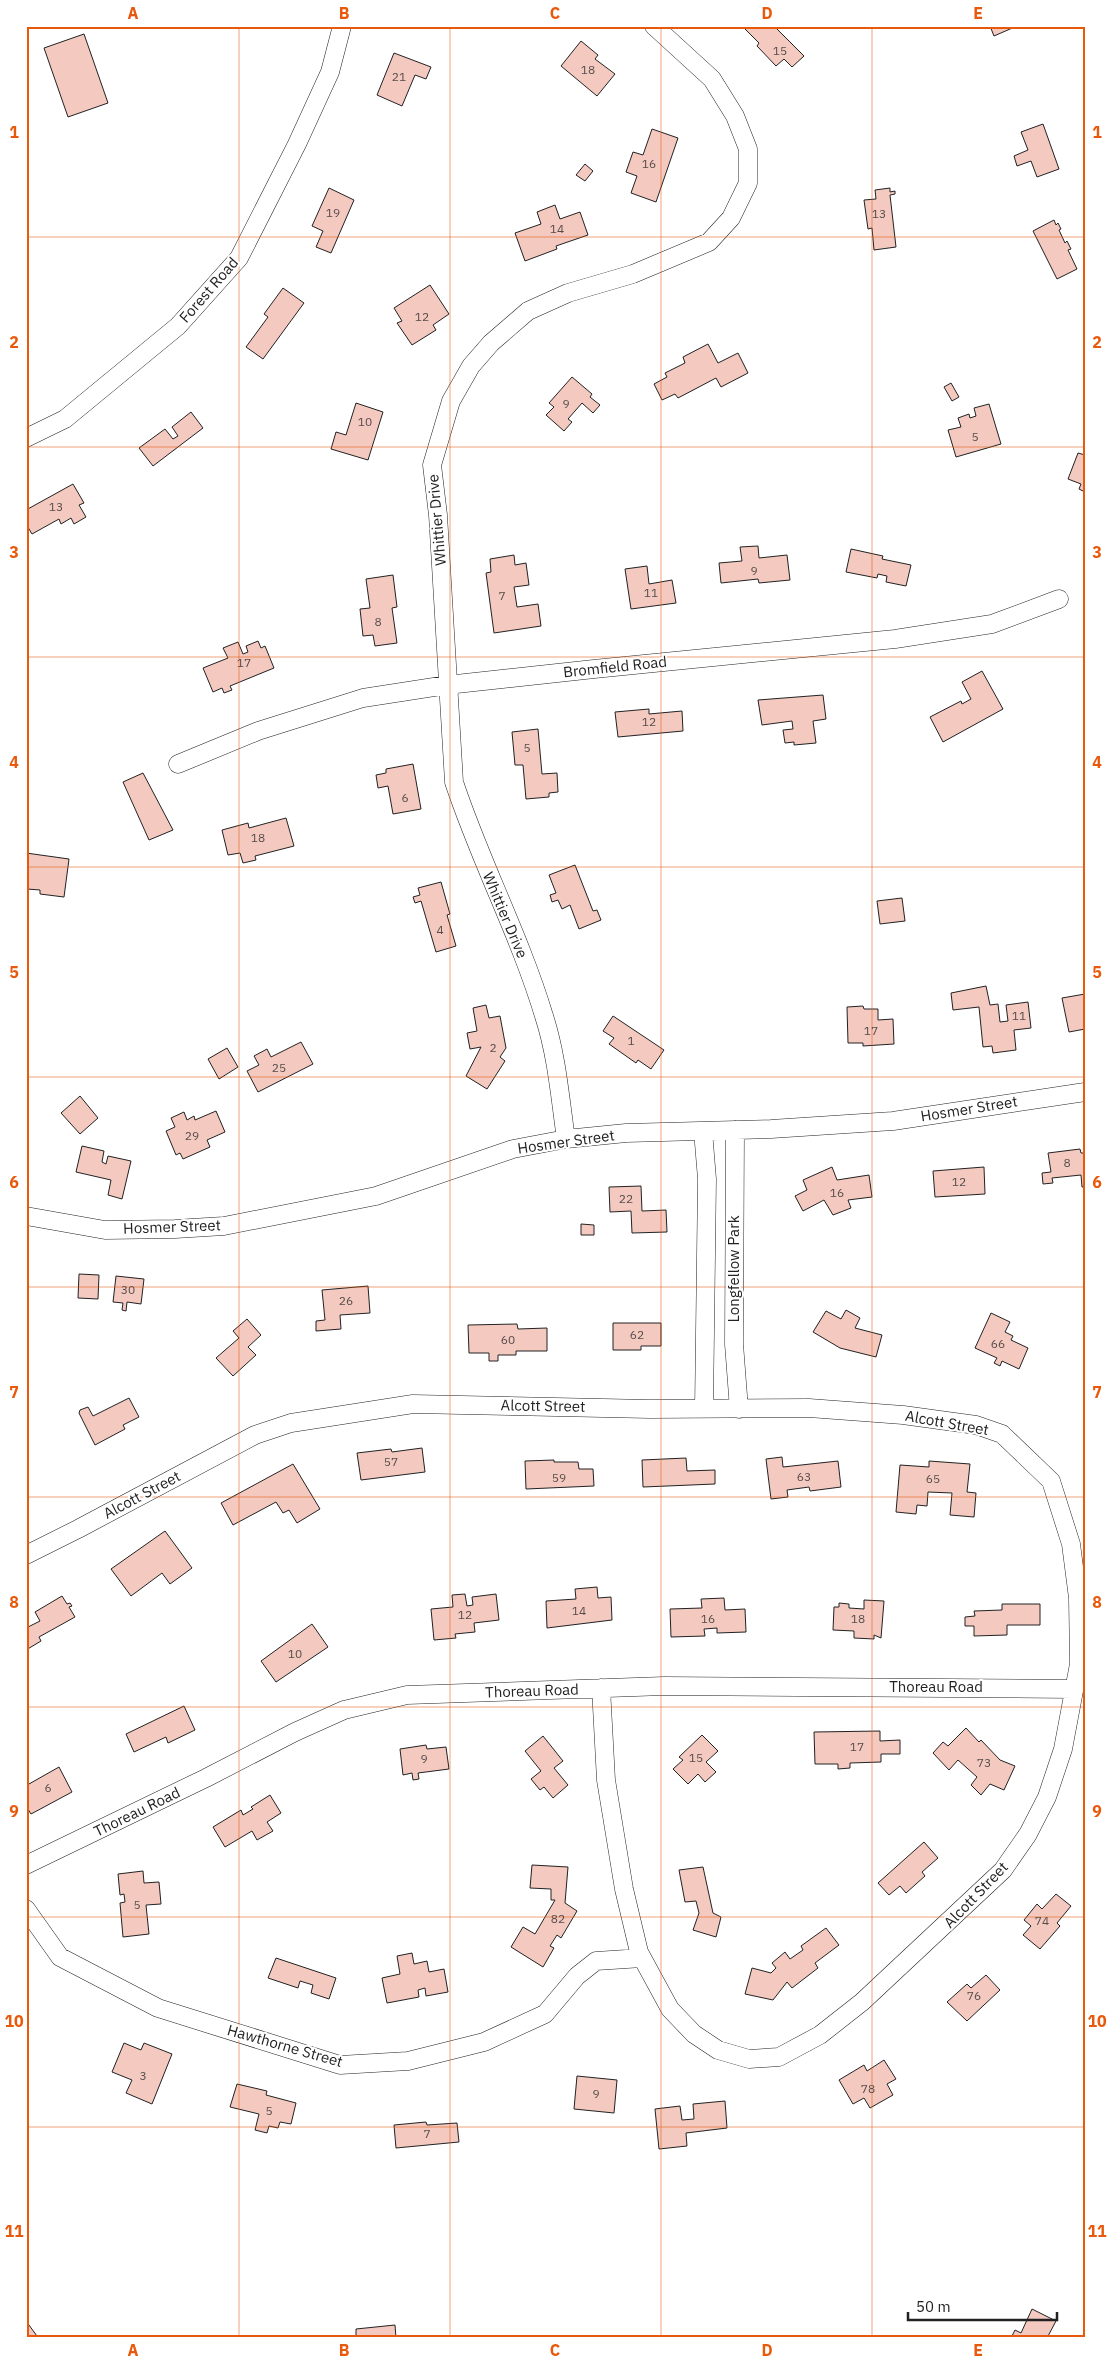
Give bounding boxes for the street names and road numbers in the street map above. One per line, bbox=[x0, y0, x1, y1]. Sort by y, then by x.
street label: Forest Road bbox=[175, 253, 242, 326]
street label: Whittier Drive bbox=[423, 473, 450, 567]
street label: Bromfield Road bbox=[562, 652, 668, 681]
street label: Whittier Drive bbox=[479, 869, 532, 961]
street label: Hosmer Street bbox=[919, 1091, 1019, 1126]
street label: Hosmer Street bbox=[516, 1125, 616, 1158]
street label: Hosmer Street bbox=[123, 1215, 221, 1238]
street label: Longfellow Park bbox=[724, 1215, 743, 1323]
street label: Alcott Street bbox=[501, 1395, 585, 1416]
street label: Alcott Street bbox=[904, 1406, 990, 1439]
street label: Alcott Street bbox=[100, 1466, 184, 1523]
street label: Thoreau Road bbox=[889, 1677, 983, 1696]
street label: Thoreau Road bbox=[485, 1679, 579, 1702]
street label: Thoreau Road bbox=[90, 1782, 183, 1841]
street label: Alcott Street bbox=[939, 1858, 1012, 1932]
street label: Hawthorne Street bbox=[225, 2020, 345, 2071]

